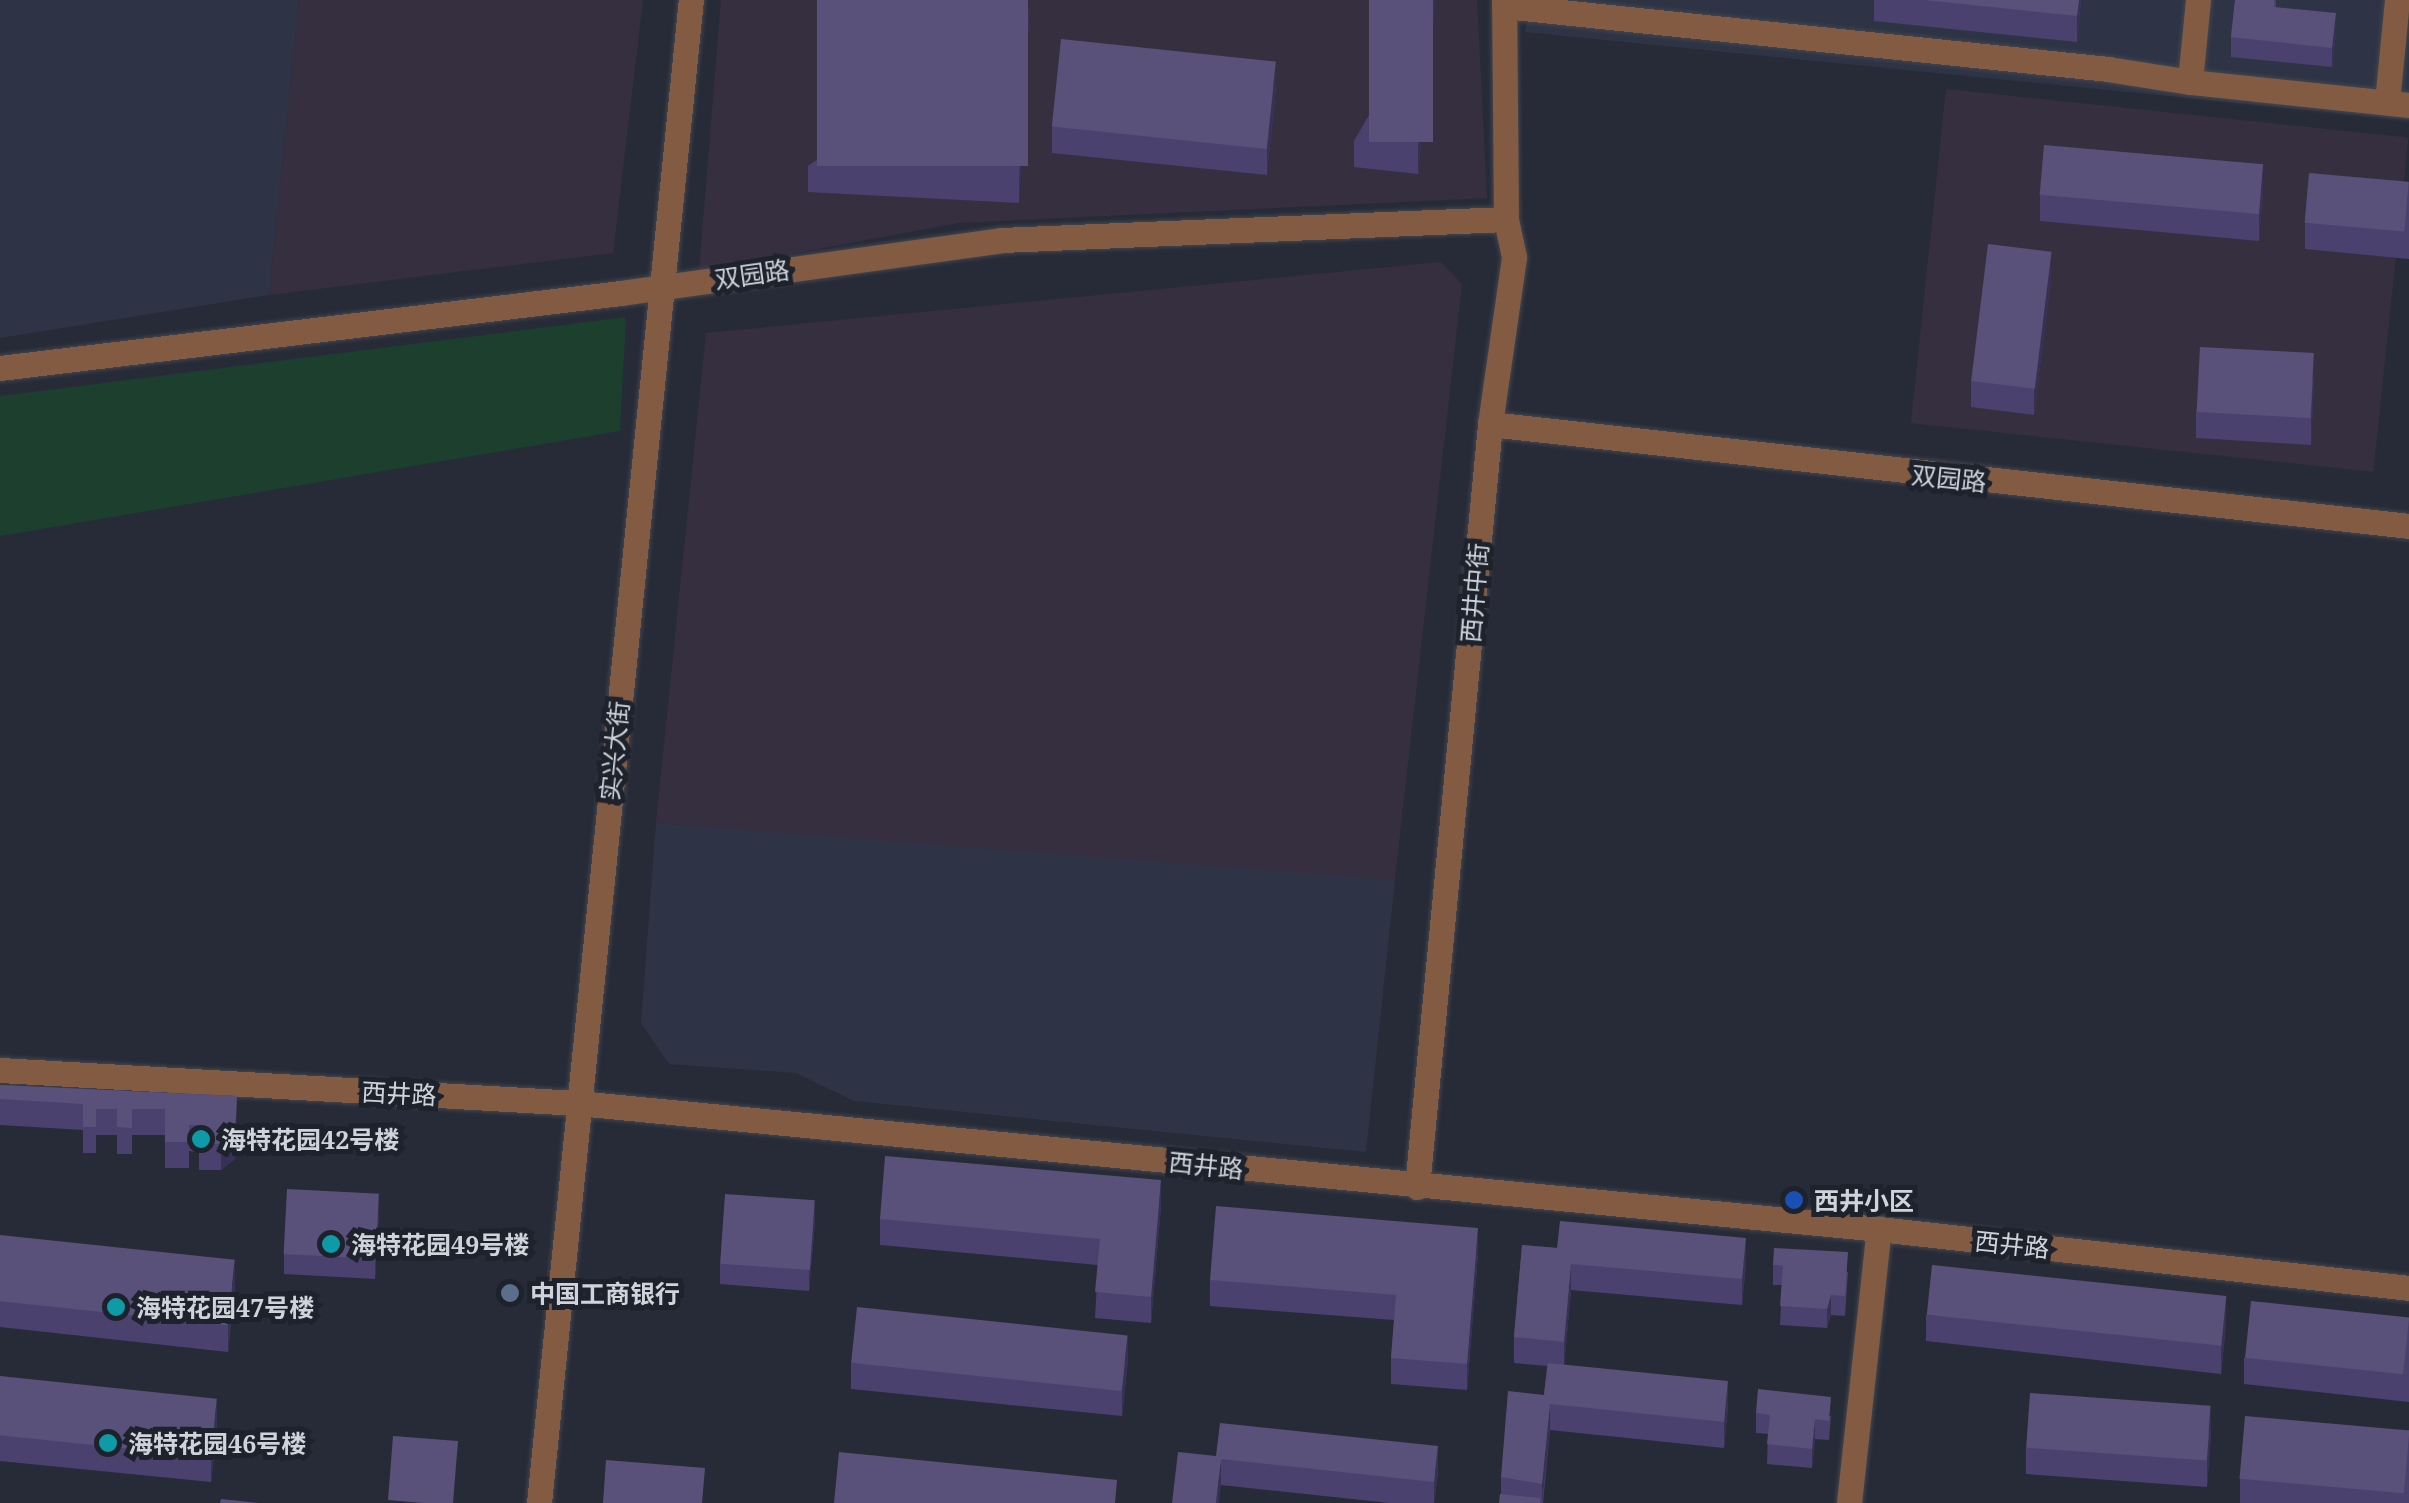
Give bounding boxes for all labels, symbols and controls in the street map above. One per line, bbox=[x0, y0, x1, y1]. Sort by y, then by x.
street label: 双园路 bbox=[713, 254, 791, 294]
street label: 双园路 bbox=[1910, 459, 1988, 497]
street label: 西井中街 bbox=[1455, 542, 1493, 644]
street label: 实兴大街 bbox=[594, 700, 634, 802]
street label: 西井路 bbox=[361, 1076, 437, 1110]
place label: 海特花园42号楼 bbox=[221, 1124, 399, 1154]
marker: 海特花园42号楼 bbox=[190, 1128, 212, 1150]
street label: 西井路 bbox=[1167, 1146, 1245, 1184]
place label: 西井小区 bbox=[1814, 1185, 1914, 1215]
marker: 西井小区 bbox=[1783, 1189, 1805, 1211]
street label: 西井路 bbox=[1973, 1225, 2051, 1263]
place label: 海特花园49号楼 bbox=[351, 1229, 529, 1259]
marker: 海特花园49号楼 bbox=[320, 1233, 342, 1255]
place label: 中国工商银行 bbox=[530, 1278, 680, 1308]
marker: 中国工商银行 bbox=[499, 1282, 521, 1304]
place label: 海特花园47号楼 bbox=[136, 1292, 314, 1322]
marker: 海特花园47号楼 bbox=[105, 1296, 127, 1318]
place label: 海特花园46号楼 bbox=[128, 1428, 306, 1458]
marker: 海特花园46号楼 bbox=[97, 1432, 119, 1454]

